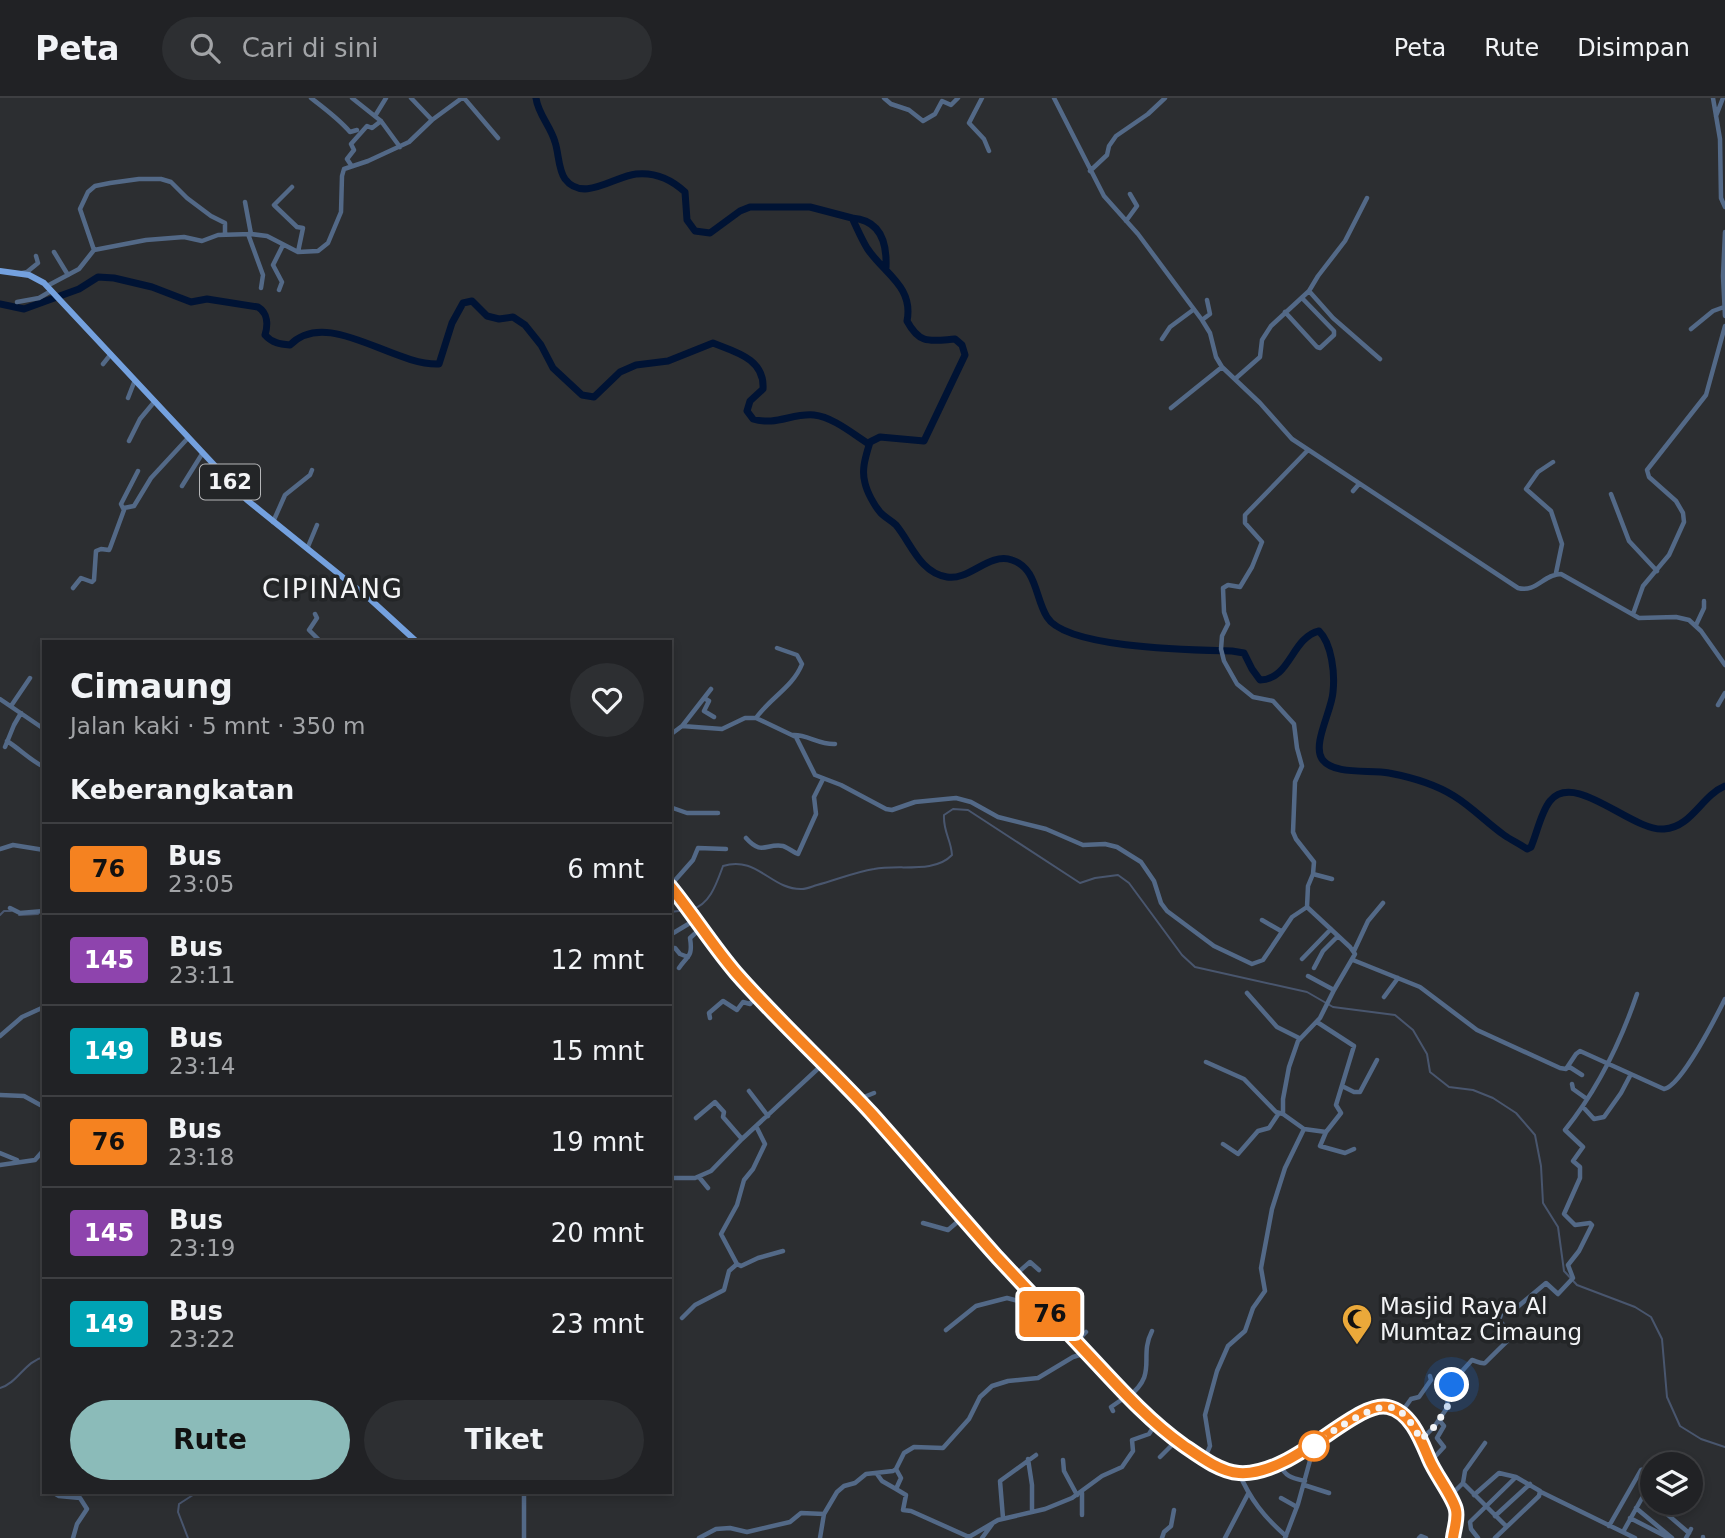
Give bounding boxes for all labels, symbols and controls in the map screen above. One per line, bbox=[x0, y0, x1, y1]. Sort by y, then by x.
search box bbox=[162, 17, 652, 80]
text: Peta bbox=[35, 29, 120, 68]
icon: search bbox=[186, 29, 224, 67]
text: Cari di sini bbox=[242, 33, 378, 63]
text: Peta bbox=[1394, 34, 1446, 62]
text: Rute bbox=[1484, 34, 1539, 62]
text: Disimpan bbox=[1577, 34, 1690, 62]
road number: 162 bbox=[200, 464, 260, 500]
district label: CIPINANG bbox=[262, 574, 404, 604]
button: heart bbox=[570, 663, 644, 737]
text: Cimaung bbox=[70, 667, 233, 706]
text: Jalan kaki · 5 mnt · 350 m bbox=[70, 713, 365, 739]
text: Keberangkatan bbox=[70, 775, 294, 805]
text: Bus bbox=[168, 841, 222, 871]
text: 6 mnt bbox=[567, 854, 644, 884]
text: 76 bbox=[92, 855, 125, 883]
text: 23:05 bbox=[168, 871, 234, 897]
text: Bus bbox=[169, 932, 223, 962]
text: 12 mnt bbox=[551, 945, 644, 975]
text: 145 bbox=[84, 946, 134, 974]
text: 23:11 bbox=[169, 962, 235, 988]
text: Bus bbox=[169, 1023, 223, 1053]
text: 15 mnt bbox=[551, 1036, 644, 1066]
text: 149 bbox=[84, 1037, 134, 1065]
text: 23:14 bbox=[169, 1053, 235, 1079]
text: Bus bbox=[168, 1114, 222, 1144]
text: 19 mnt bbox=[551, 1127, 644, 1157]
text: 76 bbox=[92, 1128, 125, 1156]
text: 23:18 bbox=[168, 1144, 234, 1170]
text: Bus bbox=[169, 1205, 223, 1235]
text: 20 mnt bbox=[551, 1218, 644, 1248]
text: 145 bbox=[84, 1219, 134, 1247]
text: 23:19 bbox=[169, 1235, 235, 1261]
line badge: 76 bbox=[1018, 1291, 1082, 1337]
place label: Masjid Raya Al Mumtaz Cimaung bbox=[1380, 1293, 1582, 1345]
text: Bus bbox=[169, 1296, 223, 1326]
text: 76 bbox=[1033, 1300, 1067, 1328]
mosque icon: Masjid Raya Al Mumtaz Cimaung bbox=[1340, 1302, 1374, 1346]
text: 23 mnt bbox=[551, 1309, 644, 1339]
text: 149 bbox=[84, 1310, 134, 1338]
text: 23:22 bbox=[169, 1326, 235, 1352]
your location bbox=[1434, 1367, 1469, 1402]
button: Rute bbox=[70, 1400, 350, 1480]
button: Tiket bbox=[364, 1400, 644, 1480]
unlabelled marker bbox=[1299, 1431, 1329, 1461]
map controls bbox=[1640, 1452, 1703, 1515]
button: layers bbox=[1640, 1452, 1703, 1515]

